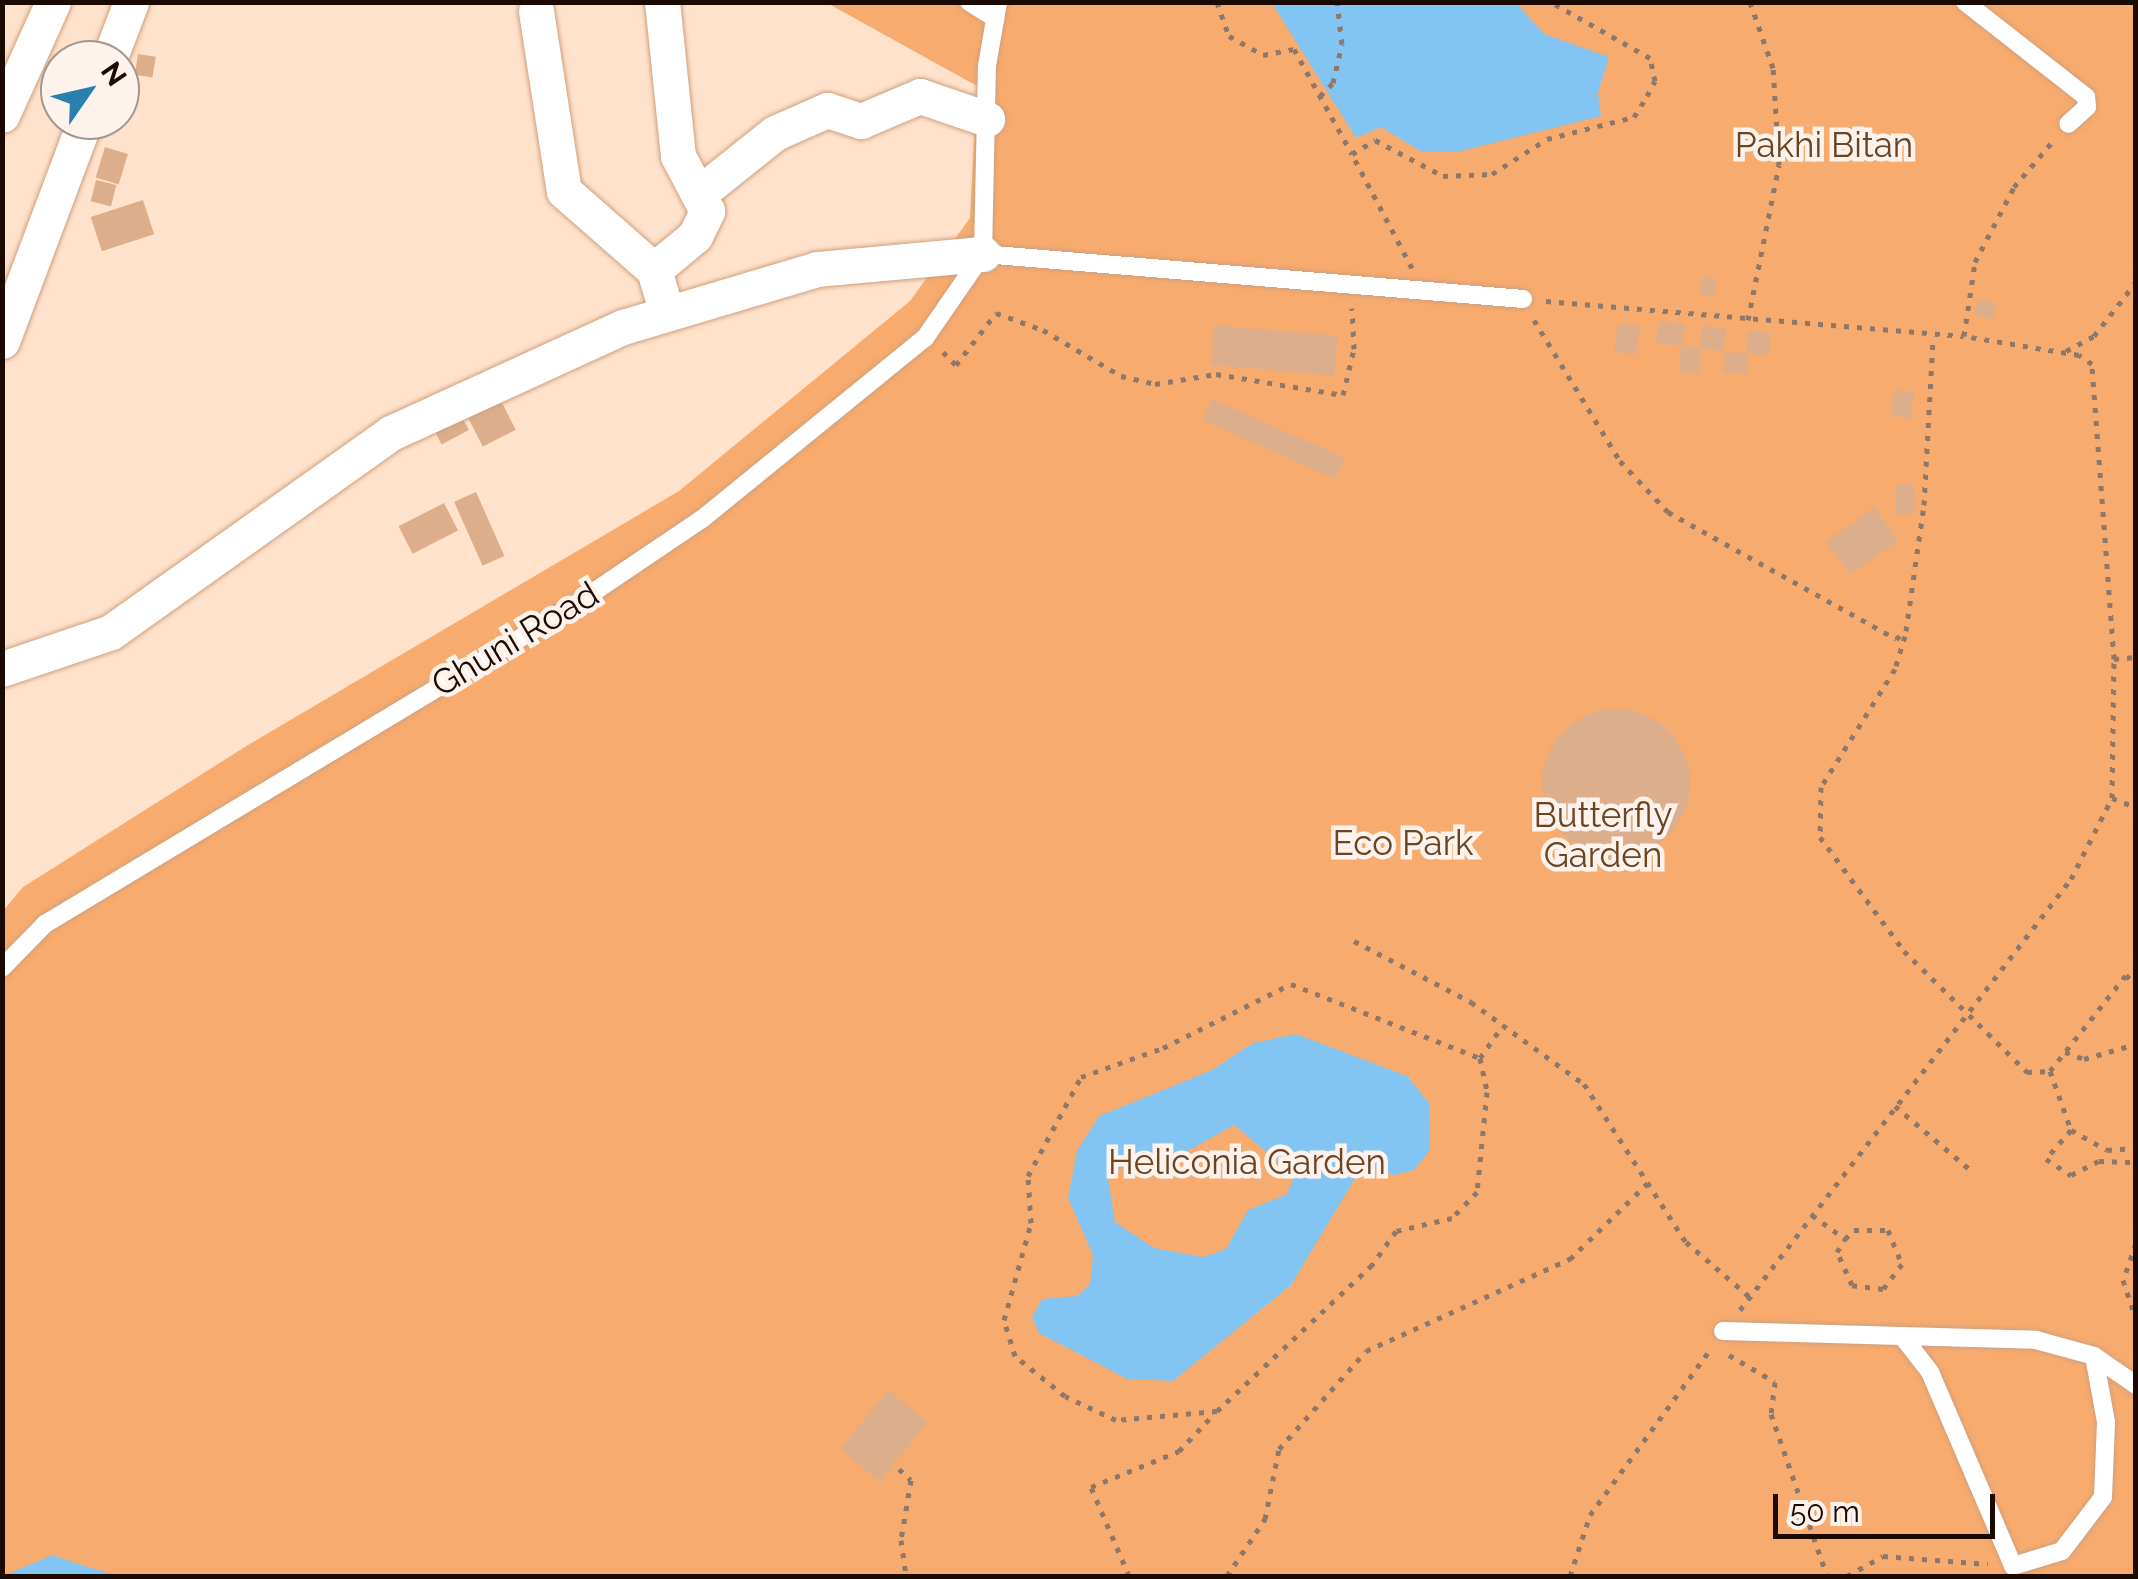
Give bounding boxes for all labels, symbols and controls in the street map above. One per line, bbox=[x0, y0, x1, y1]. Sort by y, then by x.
north arrow bbox=[40, 40, 140, 140]
text: N bbox=[94, 56, 133, 92]
park label: Pakhi Bitan bbox=[1735, 124, 1913, 166]
street label: Ghuni Road bbox=[424, 573, 606, 705]
park label: Butterfly Garden bbox=[1534, 794, 1672, 876]
park label: Eco Park bbox=[1332, 822, 1474, 864]
park label: Heliconia Garden bbox=[1108, 1141, 1386, 1183]
scale bar bbox=[1778, 1474, 2000, 1536]
text: 50 m bbox=[1790, 1494, 1860, 1529]

